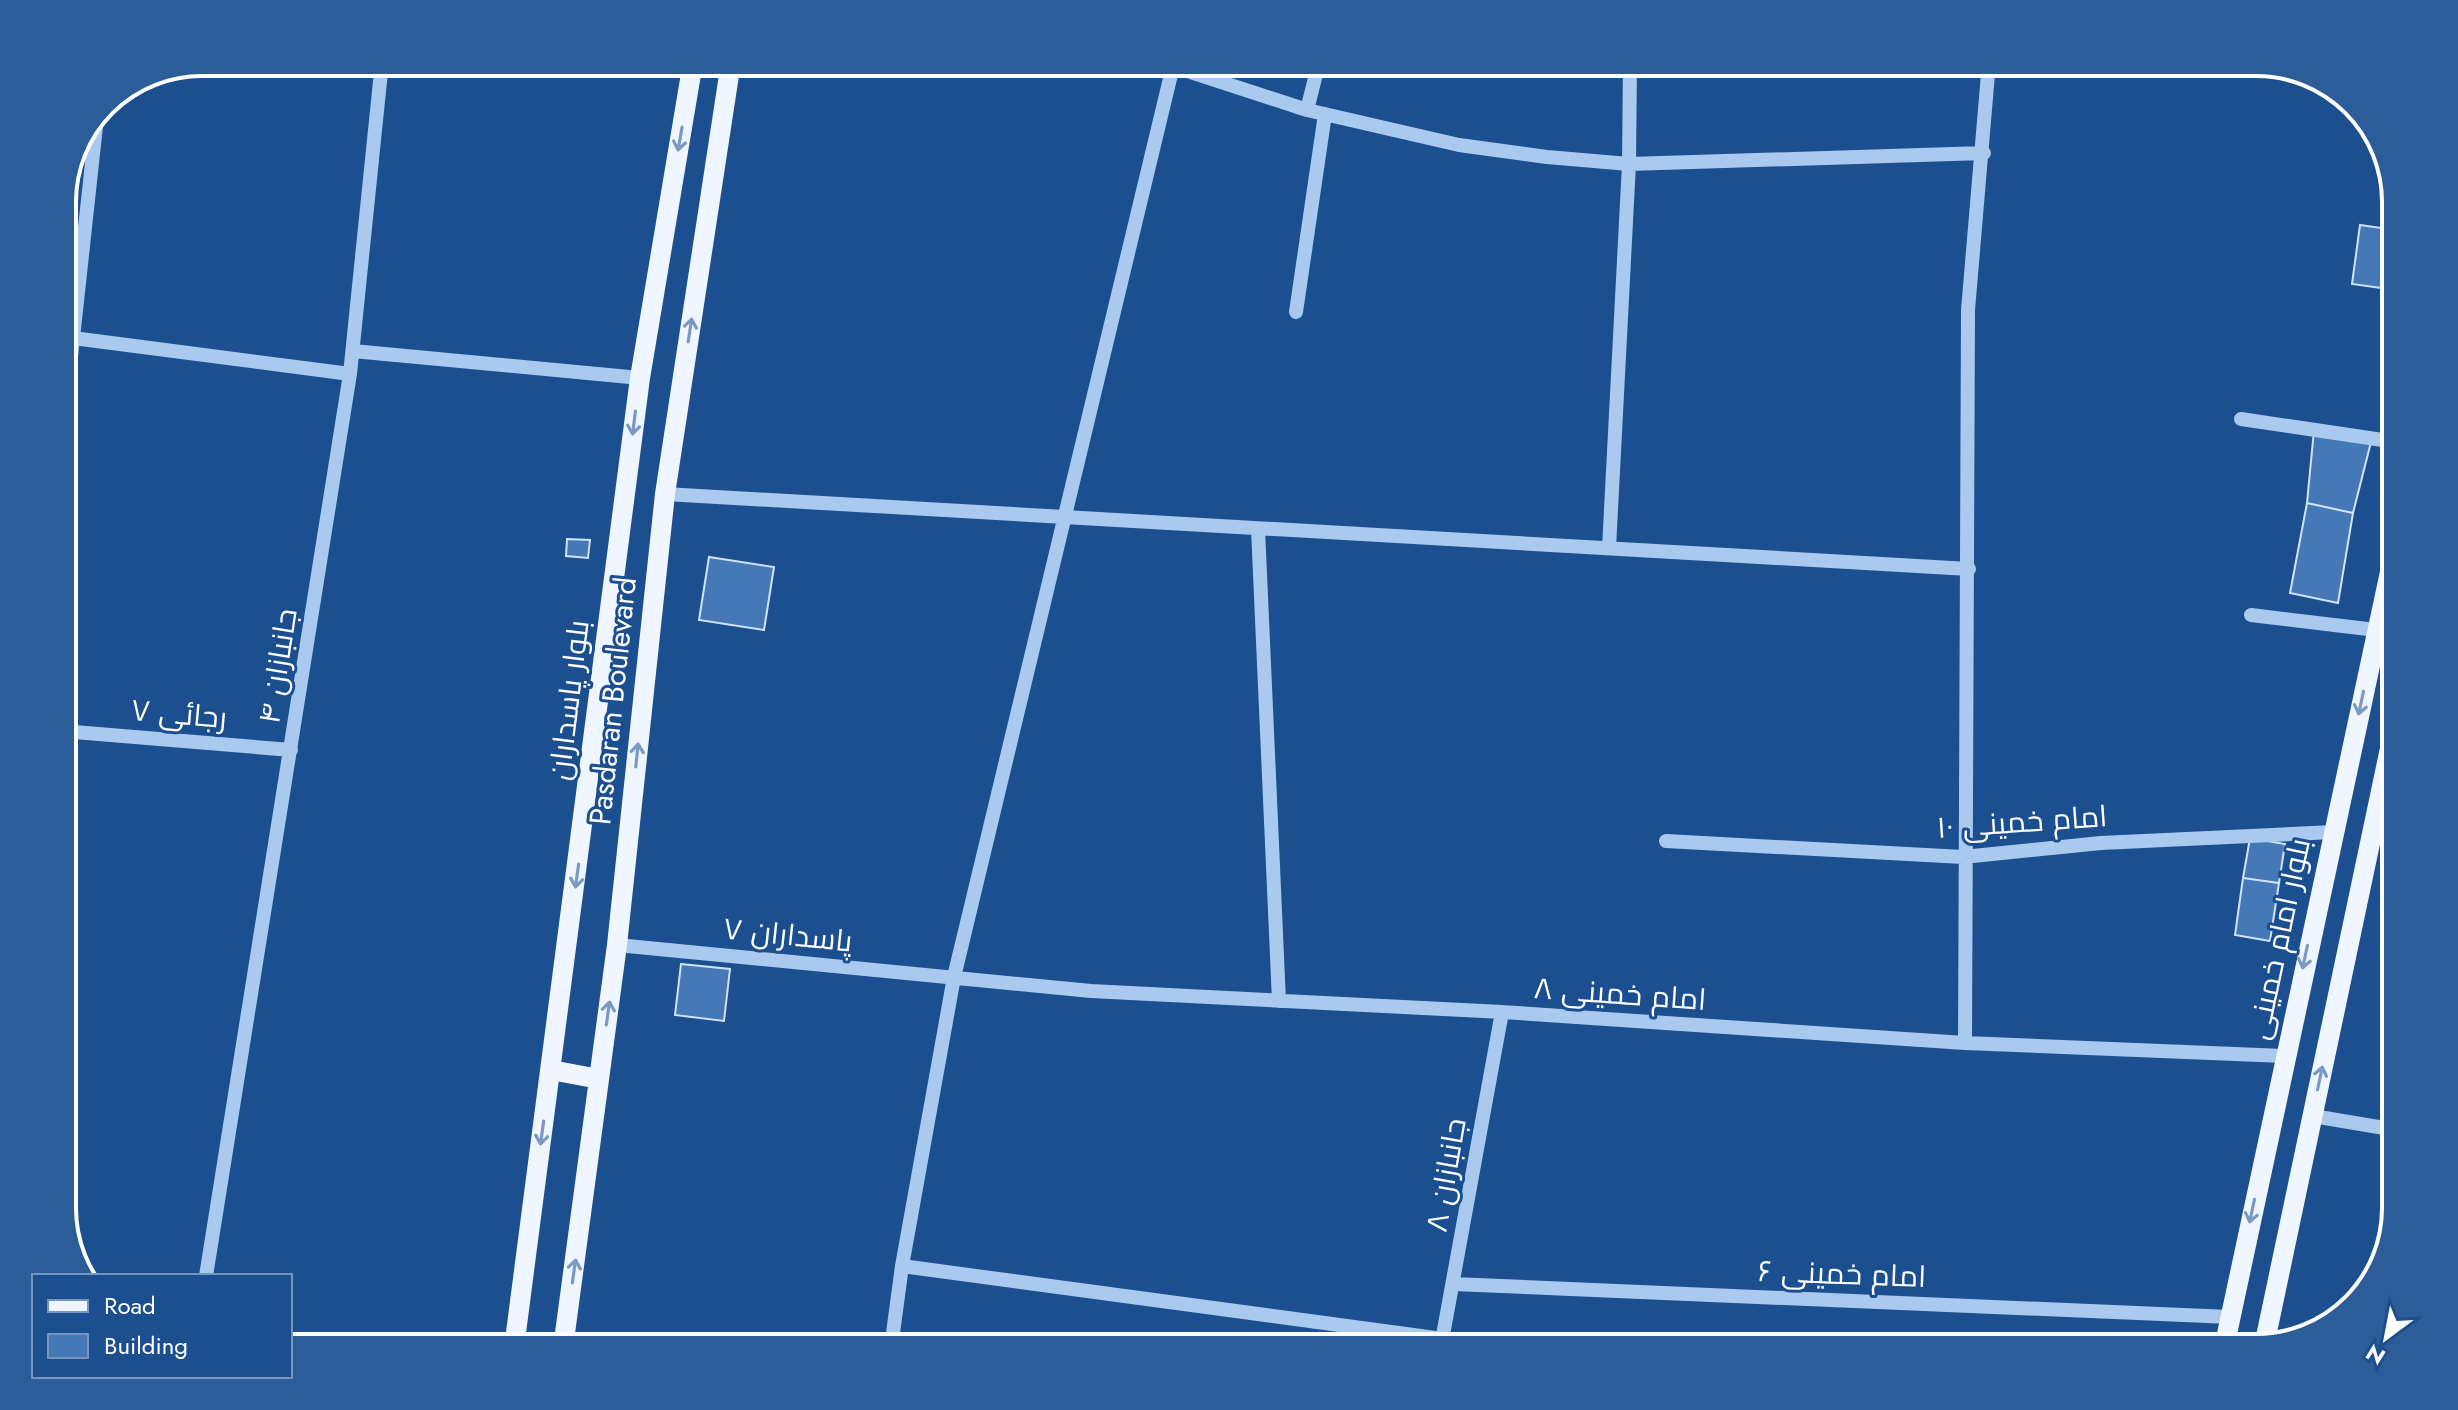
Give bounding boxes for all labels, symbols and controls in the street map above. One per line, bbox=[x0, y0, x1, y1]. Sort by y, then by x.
one-way arrow bbox=[672, 126, 687, 151]
one-way arrow bbox=[683, 318, 698, 343]
one-way arrow bbox=[626, 410, 641, 435]
street label: Pasdaran Boulevard bbox=[578, 575, 647, 827]
street label: جانبازان ۴ bbox=[247, 605, 308, 727]
street label: بلوار پاسداران bbox=[537, 617, 600, 783]
street label: رجائی ۷ bbox=[130, 688, 229, 739]
one-way arrow bbox=[2353, 689, 2368, 715]
one-way arrow bbox=[630, 742, 645, 769]
street label: امام خمینی ۱۰ bbox=[1935, 794, 2109, 849]
street label: بلوار امام خمینی bbox=[2236, 834, 2321, 1043]
one-way arrow bbox=[569, 862, 584, 888]
street label: پاسداران ۷ bbox=[721, 906, 855, 963]
one-way arrow bbox=[2297, 943, 2312, 969]
street label: امام خمینی ۸ bbox=[1532, 966, 1708, 1021]
one-way arrow bbox=[601, 1001, 616, 1026]
one-way arrow bbox=[2314, 1066, 2329, 1091]
street label: جانبازان ۸ bbox=[1414, 1115, 1477, 1235]
one-way arrow bbox=[534, 1120, 549, 1145]
one-way arrow bbox=[2243, 1198, 2258, 1223]
street label: امام خمینی ۶ bbox=[1757, 1249, 1927, 1298]
one-way arrow bbox=[566, 1258, 581, 1285]
legend bbox=[32, 1274, 292, 1378]
text: Road bbox=[104, 1288, 156, 1323]
north arrow bbox=[2346, 1298, 2426, 1378]
text: Building bbox=[104, 1328, 188, 1363]
text: N bbox=[2360, 1337, 2391, 1373]

